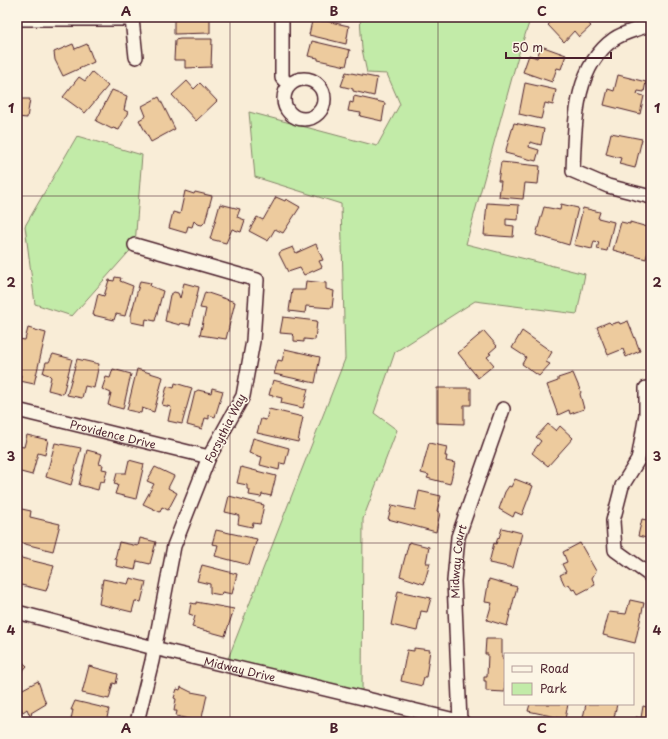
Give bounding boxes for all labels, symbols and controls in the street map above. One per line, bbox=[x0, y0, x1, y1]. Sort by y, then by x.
text: A bbox=[121, 1, 131, 20]
text: B bbox=[330, 1, 339, 20]
text: C bbox=[537, 1, 547, 20]
scale bar bbox=[506, 34, 611, 60]
text: 50 m bbox=[512, 38, 543, 56]
text: 1 bbox=[8, 98, 14, 117]
text: 1 bbox=[654, 98, 660, 117]
text: 2 bbox=[6, 272, 16, 291]
text: 2 bbox=[652, 272, 662, 291]
street label: Forsythia Way bbox=[200, 390, 250, 466]
street label: Providence Drive bbox=[68, 415, 158, 452]
text: 3 bbox=[7, 446, 16, 465]
text: 3 bbox=[653, 446, 662, 465]
street label: Midway Court bbox=[445, 521, 471, 599]
text: 4 bbox=[7, 620, 16, 639]
text: 4 bbox=[653, 620, 662, 639]
street label: Midway Drive bbox=[202, 652, 278, 685]
legend bbox=[504, 653, 634, 705]
text: Road bbox=[540, 659, 569, 677]
text: Park bbox=[540, 679, 567, 697]
text: A bbox=[121, 718, 131, 737]
text: B bbox=[330, 718, 339, 737]
text: C bbox=[537, 718, 547, 737]

